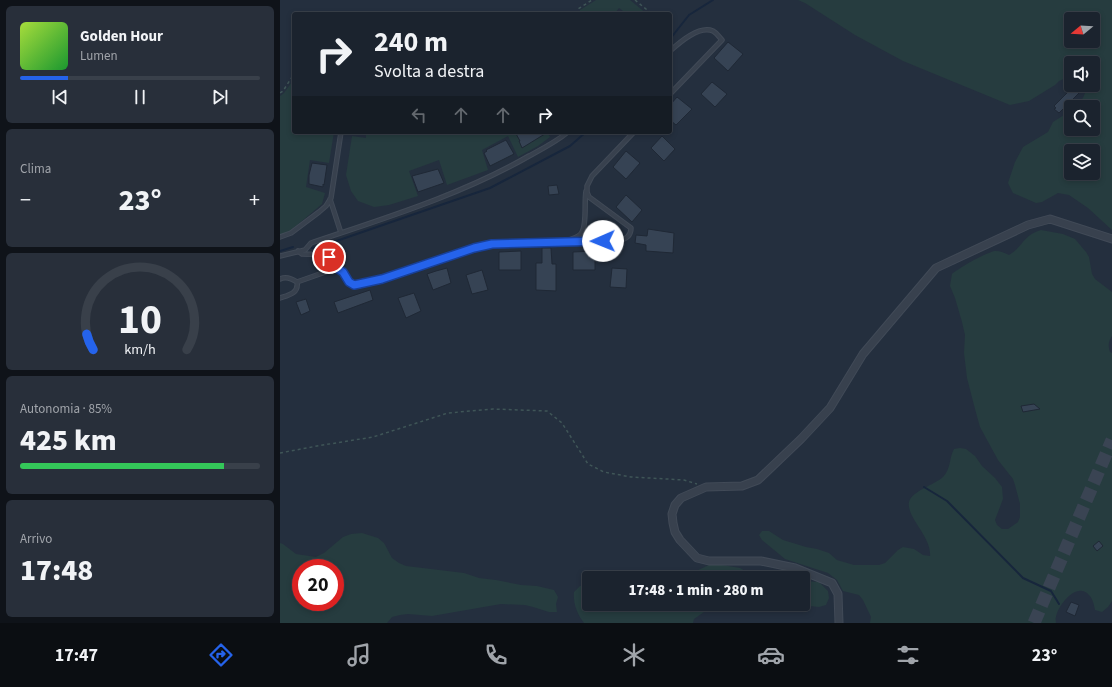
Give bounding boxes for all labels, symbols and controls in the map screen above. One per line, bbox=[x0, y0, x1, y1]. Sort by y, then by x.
north arrow bbox=[1064, 12, 1100, 48]
map controls bbox=[1064, 12, 1100, 180]
text: 240 m bbox=[374, 22, 448, 62]
text: Golden Hour bbox=[80, 26, 163, 47]
icon: right bbox=[308, 28, 360, 80]
text: Lumen bbox=[80, 47, 118, 65]
button: sound bbox=[1064, 56, 1100, 92]
text: Svolta a destra bbox=[374, 59, 484, 84]
icon: previous bbox=[49, 86, 71, 108]
icon: pause bbox=[129, 86, 151, 108]
icon: next bbox=[209, 86, 231, 108]
button: search bbox=[1064, 100, 1100, 136]
icon: left bbox=[408, 104, 430, 126]
icon: ahead bbox=[450, 104, 472, 126]
icon: ahead bbox=[492, 104, 514, 126]
icon: right bbox=[534, 104, 556, 126]
button: layers bbox=[1064, 144, 1100, 180]
text: Clima bbox=[20, 160, 51, 178]
text: 23° bbox=[118, 179, 162, 222]
text: − bbox=[20, 184, 31, 216]
text: + bbox=[249, 184, 260, 216]
position arrow bbox=[582, 220, 624, 262]
pin bbox=[312, 240, 346, 274]
icon: arrive bbox=[318, 246, 340, 268]
text: 10 bbox=[118, 289, 162, 349]
text: km/h bbox=[124, 338, 156, 359]
text: Autonomia · 85% bbox=[20, 400, 112, 418]
text: 425 km bbox=[20, 419, 117, 462]
text: Arrivo bbox=[20, 530, 52, 548]
text: 17:48 bbox=[20, 549, 93, 592]
speed limit sign: 20 bbox=[292, 559, 344, 611]
text: 17:48 · 1 min · 280 m bbox=[629, 580, 763, 601]
icon: directions bbox=[207, 641, 235, 669]
icon: music bbox=[345, 641, 373, 669]
icon: phone bbox=[482, 641, 510, 669]
icon: climate bbox=[620, 641, 648, 669]
icon: car bbox=[757, 641, 785, 669]
icon: filters bbox=[894, 641, 922, 669]
text: 17:47 bbox=[55, 643, 98, 668]
text: 23° bbox=[1032, 643, 1057, 668]

